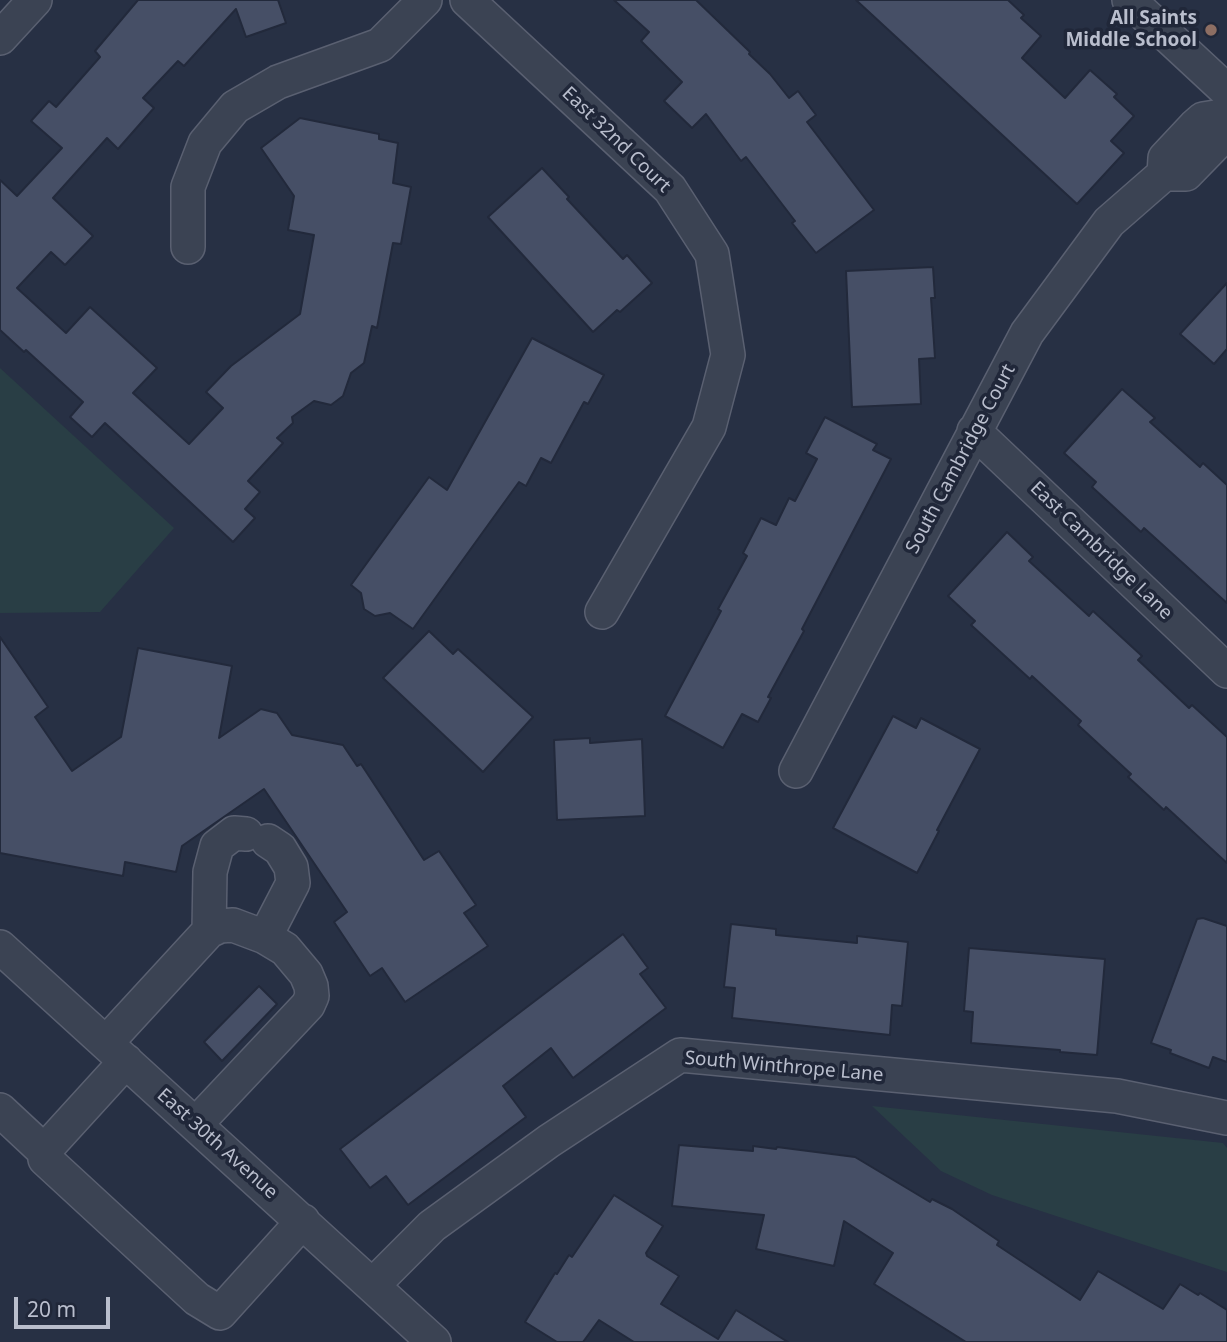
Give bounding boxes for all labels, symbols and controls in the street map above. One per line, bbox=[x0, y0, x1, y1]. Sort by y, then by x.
place label: All Saints Middle School bbox=[1065, 8, 1197, 52]
marker: All Saints Middle School bbox=[1203, 22, 1219, 38]
street label: East 32nd Court bbox=[557, 82, 675, 198]
street label: South Cambridge Court bbox=[901, 360, 1021, 558]
street label: East Cambridge Lane bbox=[1025, 477, 1177, 625]
street label: South Winthrope Lane bbox=[684, 1047, 884, 1087]
street label: East 30th Avenue bbox=[152, 1084, 282, 1204]
scale bar bbox=[18, 1282, 114, 1326]
text: 20 m bbox=[27, 1295, 76, 1323]

